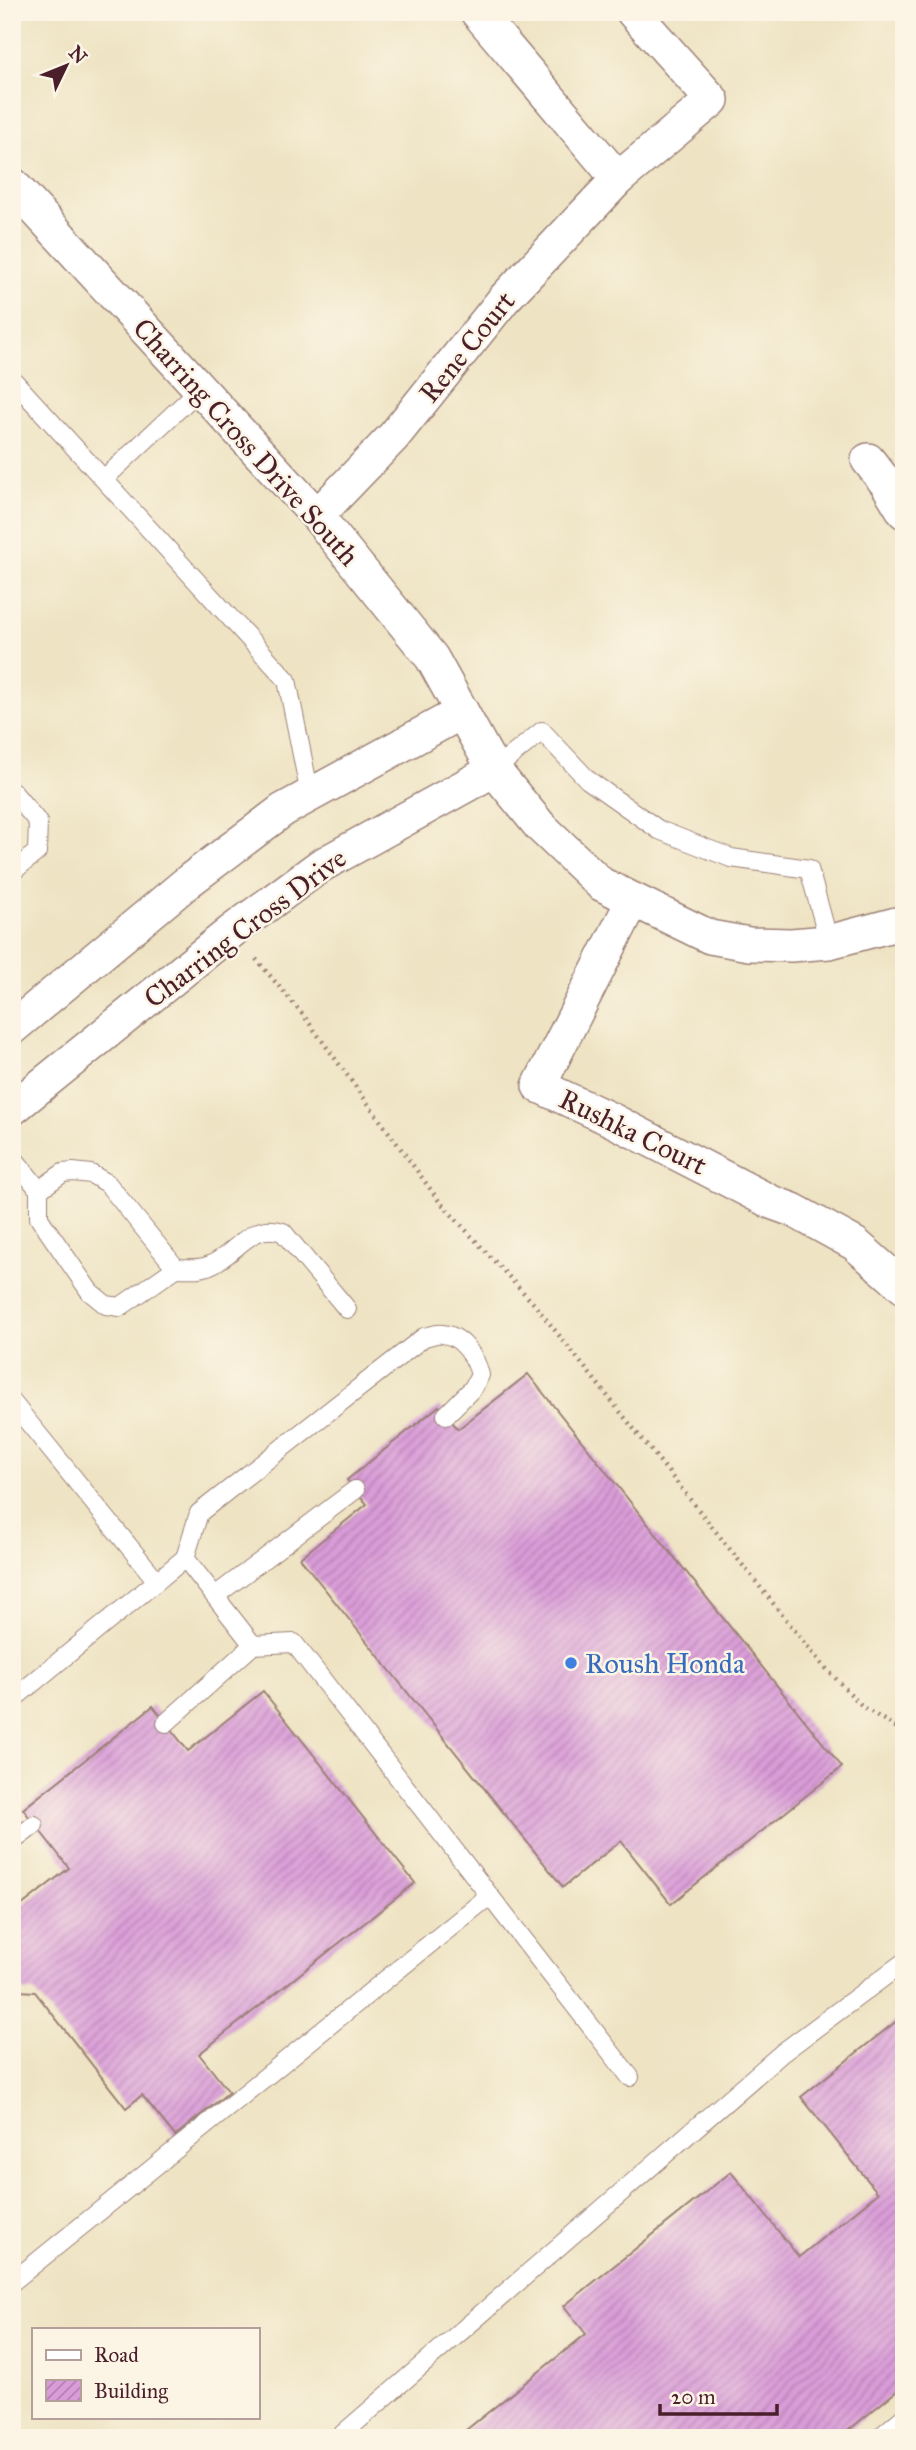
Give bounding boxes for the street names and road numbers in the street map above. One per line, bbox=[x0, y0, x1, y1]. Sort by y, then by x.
street label: Rene Court bbox=[412, 284, 522, 410]
street label: Charring Cross Drive South bbox=[126, 311, 367, 573]
street label: Charring Cross Drive bbox=[137, 840, 353, 1016]
street label: Rushka Court bbox=[554, 1081, 713, 1183]

